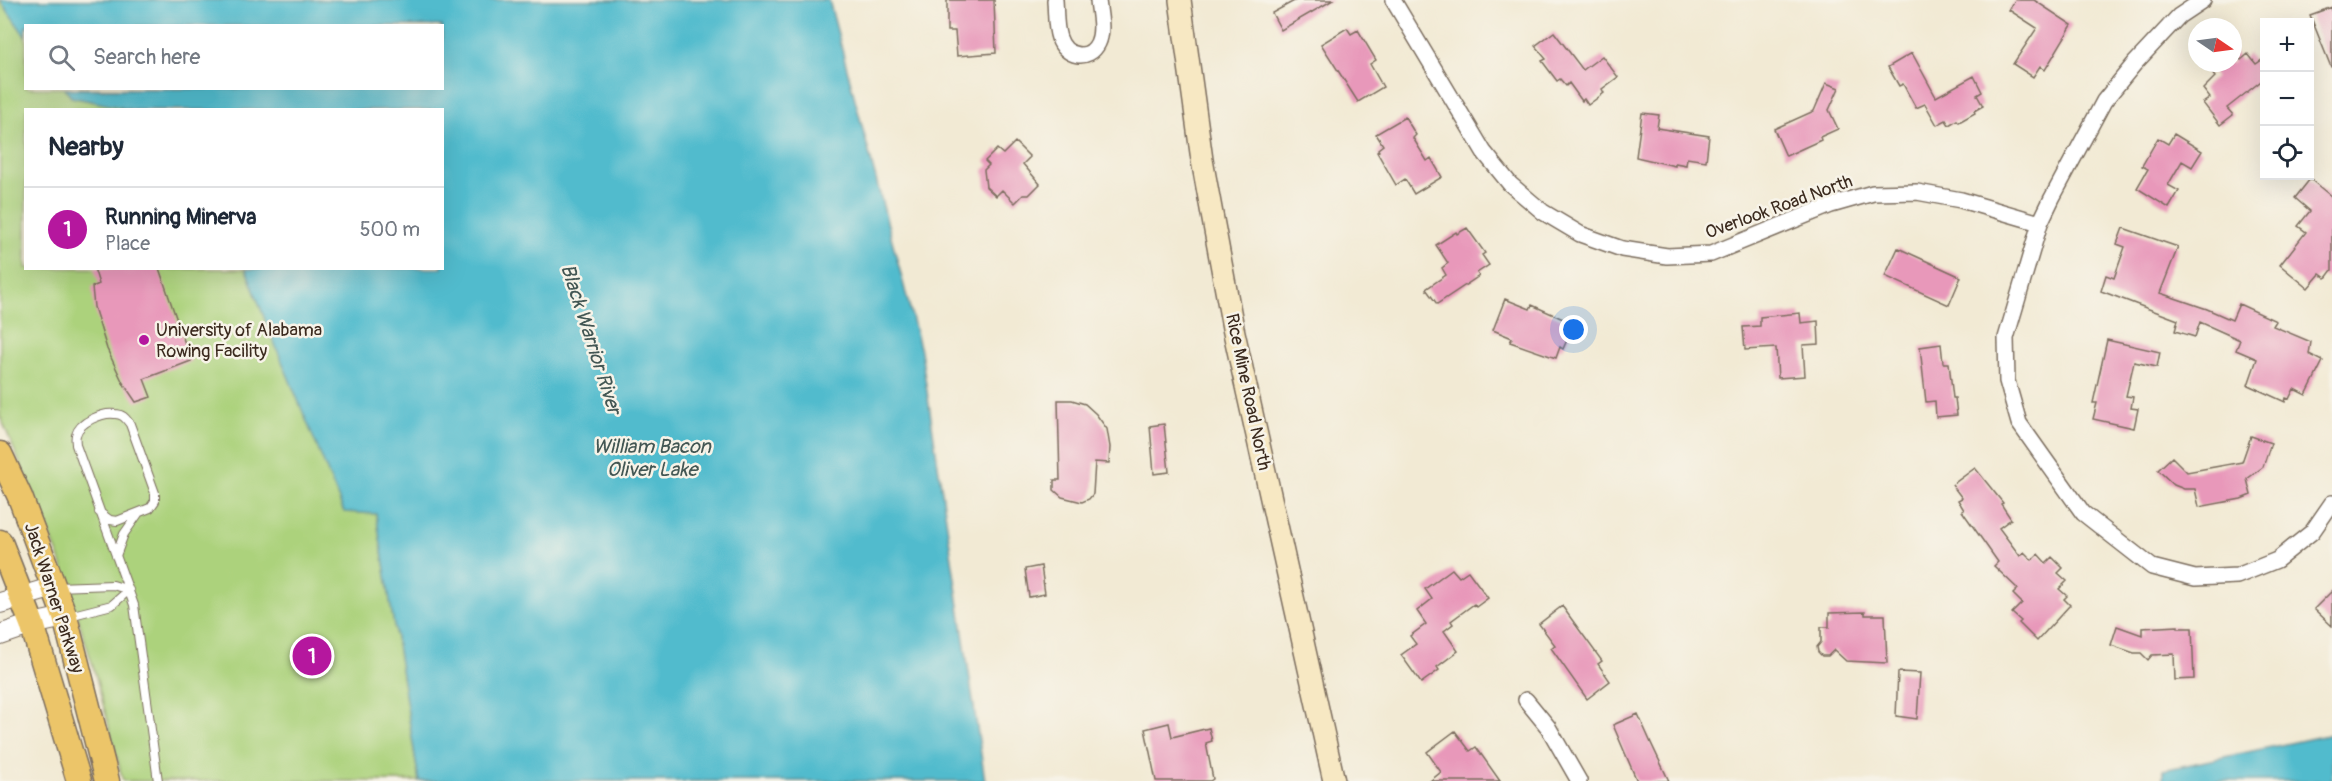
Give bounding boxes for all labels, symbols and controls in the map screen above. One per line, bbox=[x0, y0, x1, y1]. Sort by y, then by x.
north arrow bbox=[2188, 18, 2242, 72]
map controls bbox=[2260, 18, 2314, 180]
button: + bbox=[2260, 18, 2314, 72]
search box bbox=[24, 24, 444, 90]
icon: search bbox=[45, 41, 78, 74]
text: Search here bbox=[93, 43, 200, 71]
button: − bbox=[2260, 72, 2314, 126]
button: locate bbox=[2260, 126, 2314, 180]
text: Nearby bbox=[48, 131, 124, 163]
street label: Overlook Road North bbox=[1702, 170, 1856, 244]
text: Running Minerva bbox=[105, 203, 257, 231]
text: 1 bbox=[64, 217, 71, 242]
text: 500 m bbox=[360, 217, 420, 242]
text: Place bbox=[105, 231, 150, 256]
water label: Black Warrior River bbox=[555, 261, 628, 420]
street label: Rice Mine Road North bbox=[1220, 312, 1276, 472]
your location bbox=[1559, 315, 1588, 344]
place label: University of Alabama Rowing Facility bbox=[156, 319, 322, 363]
marker: University of Alabama Rowing Facility bbox=[137, 333, 151, 347]
water label: William Bacon Oliver Lake bbox=[593, 434, 713, 482]
street label: Jack Warner Parkway bbox=[19, 520, 89, 676]
pin: 1 bbox=[292, 634, 332, 678]

